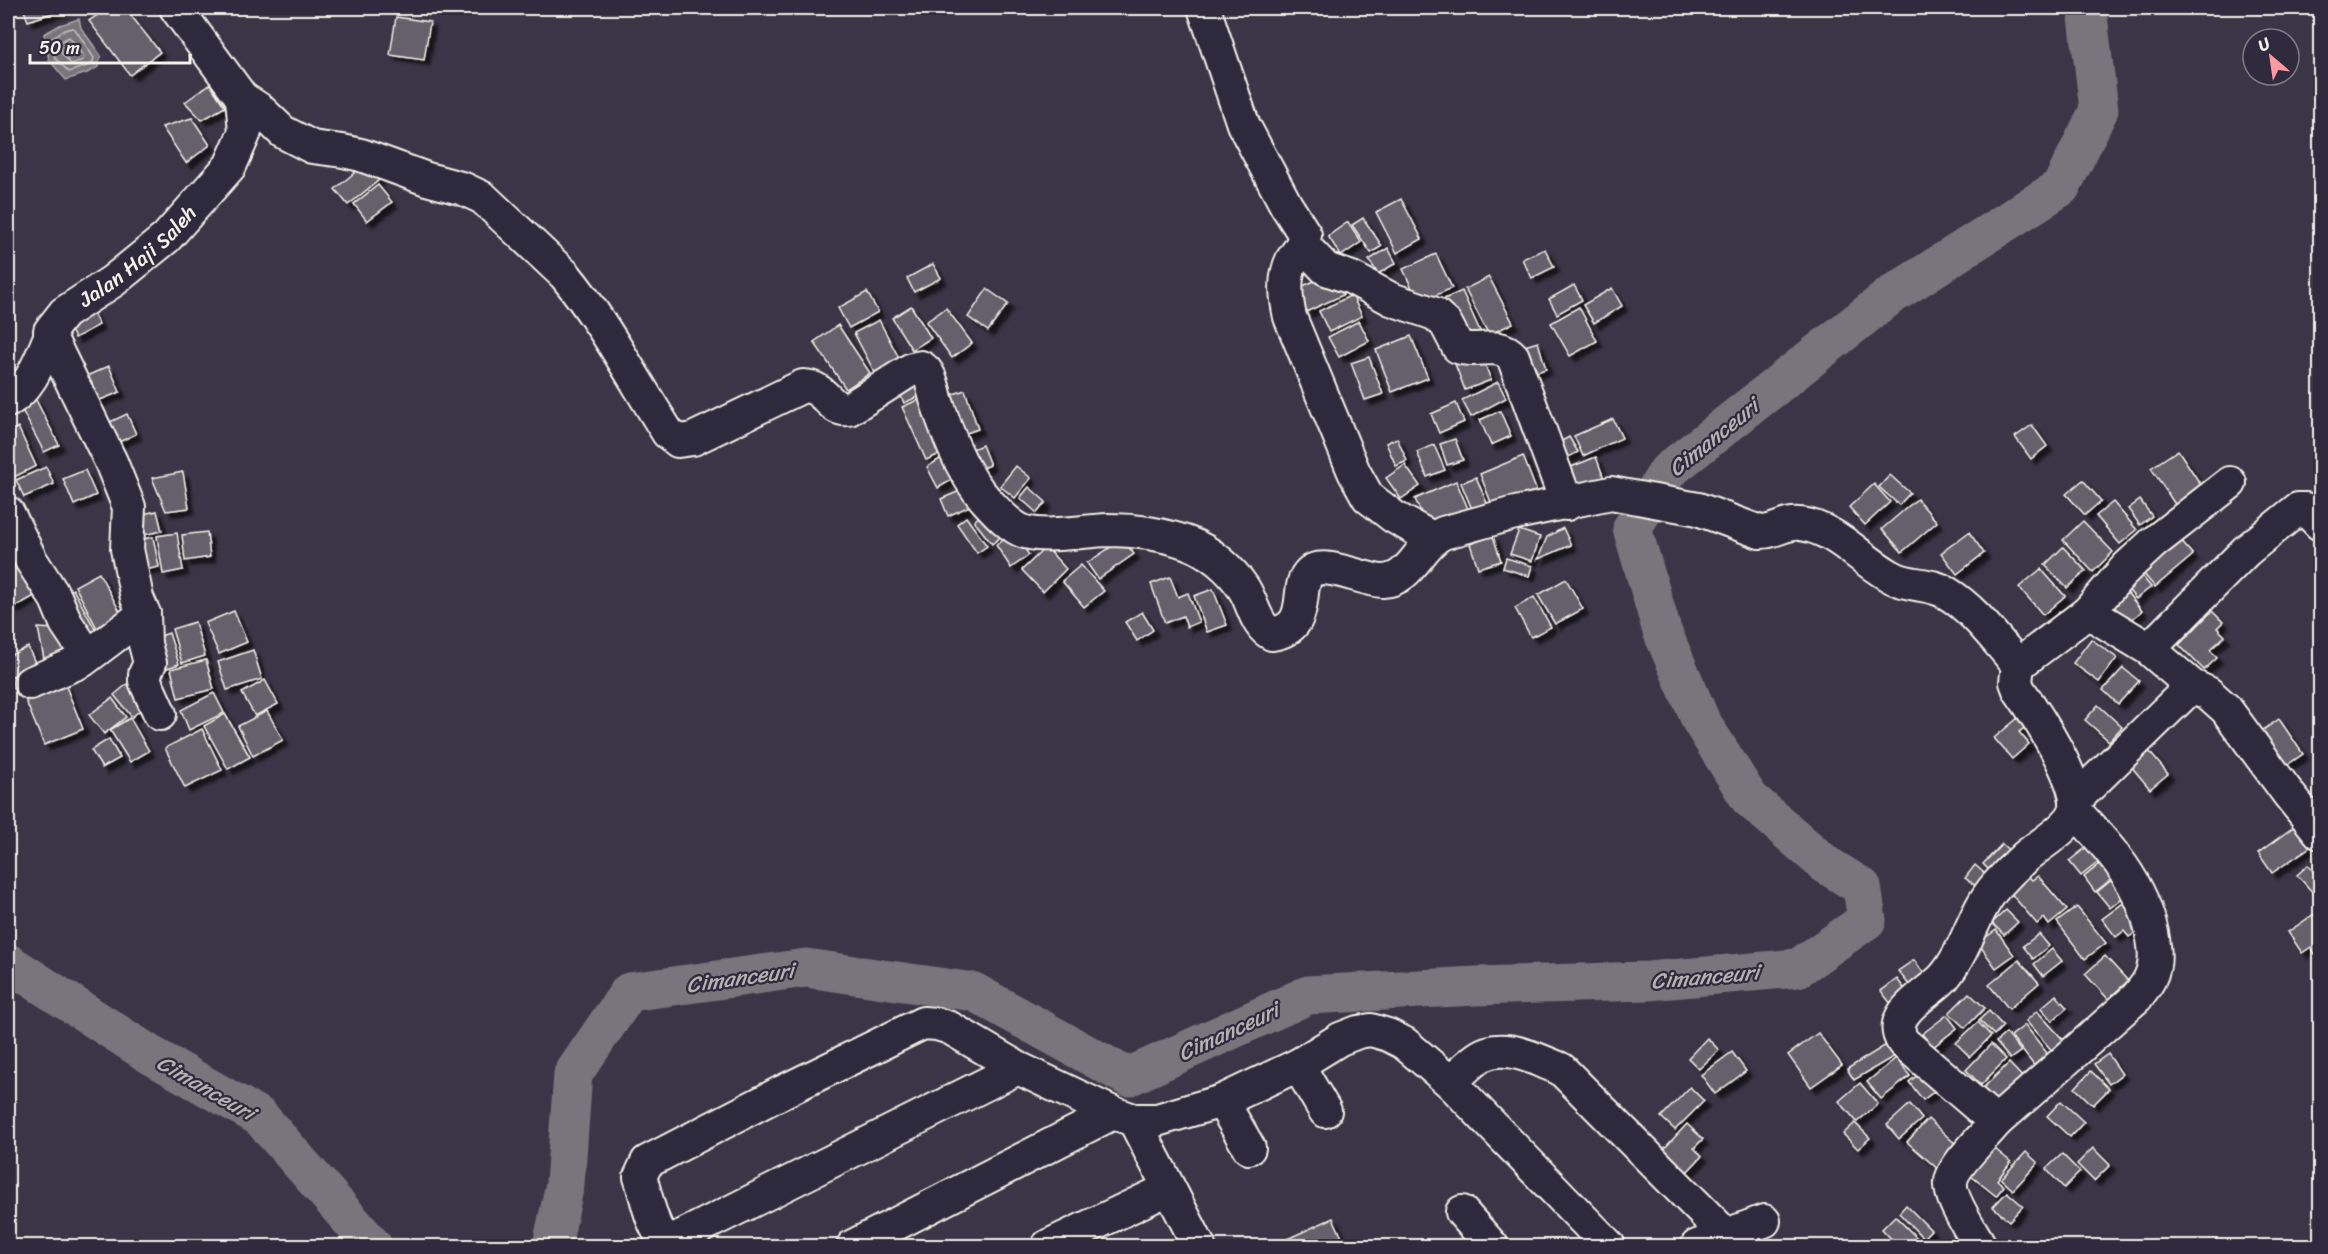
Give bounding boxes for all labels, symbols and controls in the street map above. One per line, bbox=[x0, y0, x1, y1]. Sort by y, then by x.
scale bar bbox=[30, 27, 190, 65]
north arrow bbox=[2241, 27, 2301, 87]
text: U bbox=[2252, 28, 2277, 60]
text: 50 m bbox=[39, 32, 80, 64]
street label: Jalan Haji Saleh bbox=[70, 196, 206, 318]
water label: Cimanceuri bbox=[1659, 385, 1771, 487]
water label: Cimanceuri bbox=[684, 950, 801, 1004]
water label: Cimanceuri bbox=[1650, 952, 1765, 1001]
water label: Cimanceuri bbox=[1171, 989, 1290, 1072]
water label: Cimanceuri bbox=[149, 1044, 267, 1134]

